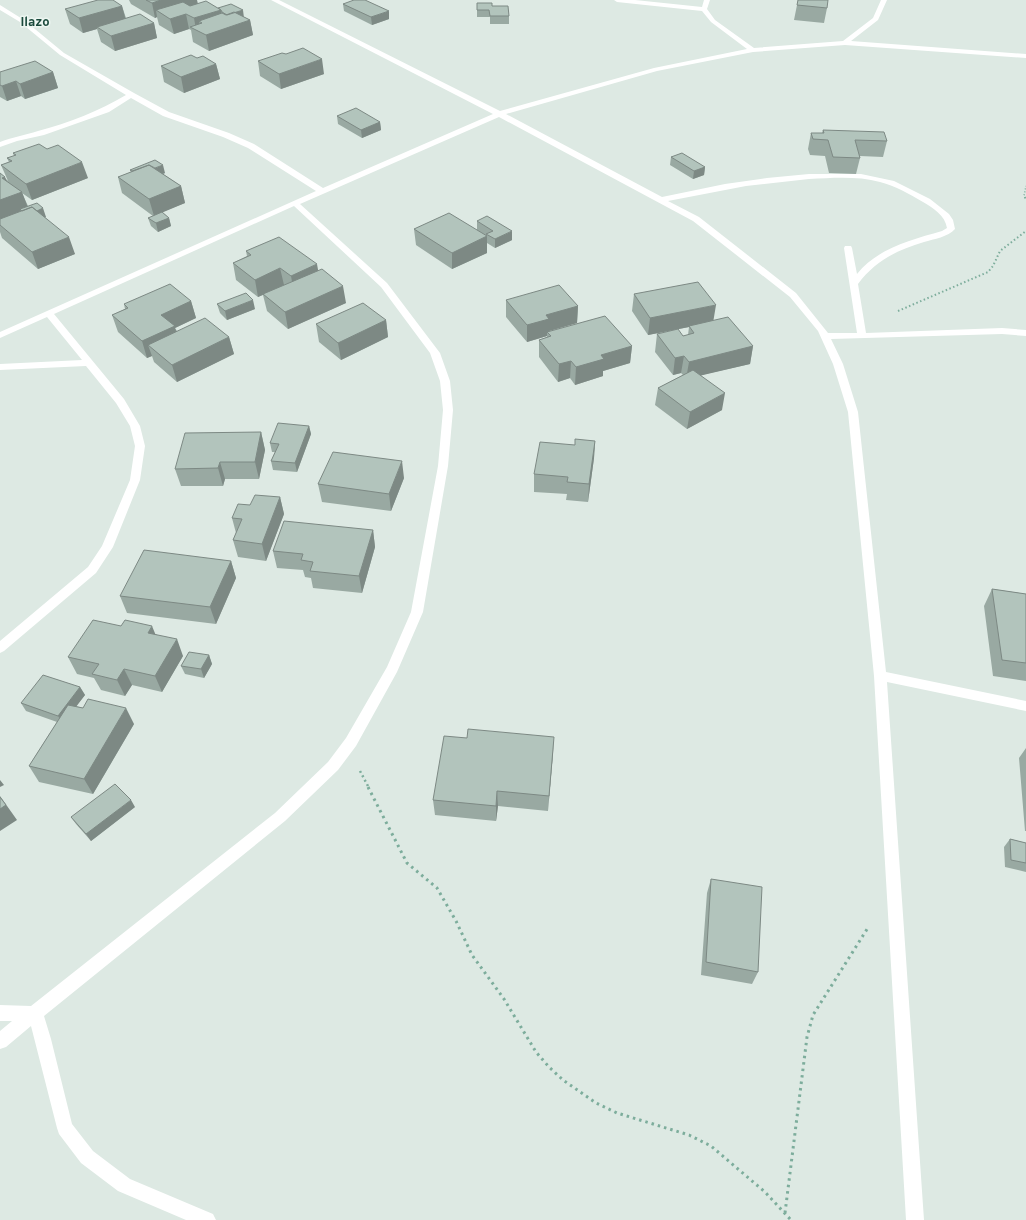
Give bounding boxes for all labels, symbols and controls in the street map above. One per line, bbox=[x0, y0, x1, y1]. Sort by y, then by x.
district label: Ilazo bbox=[20, 15, 50, 31]

